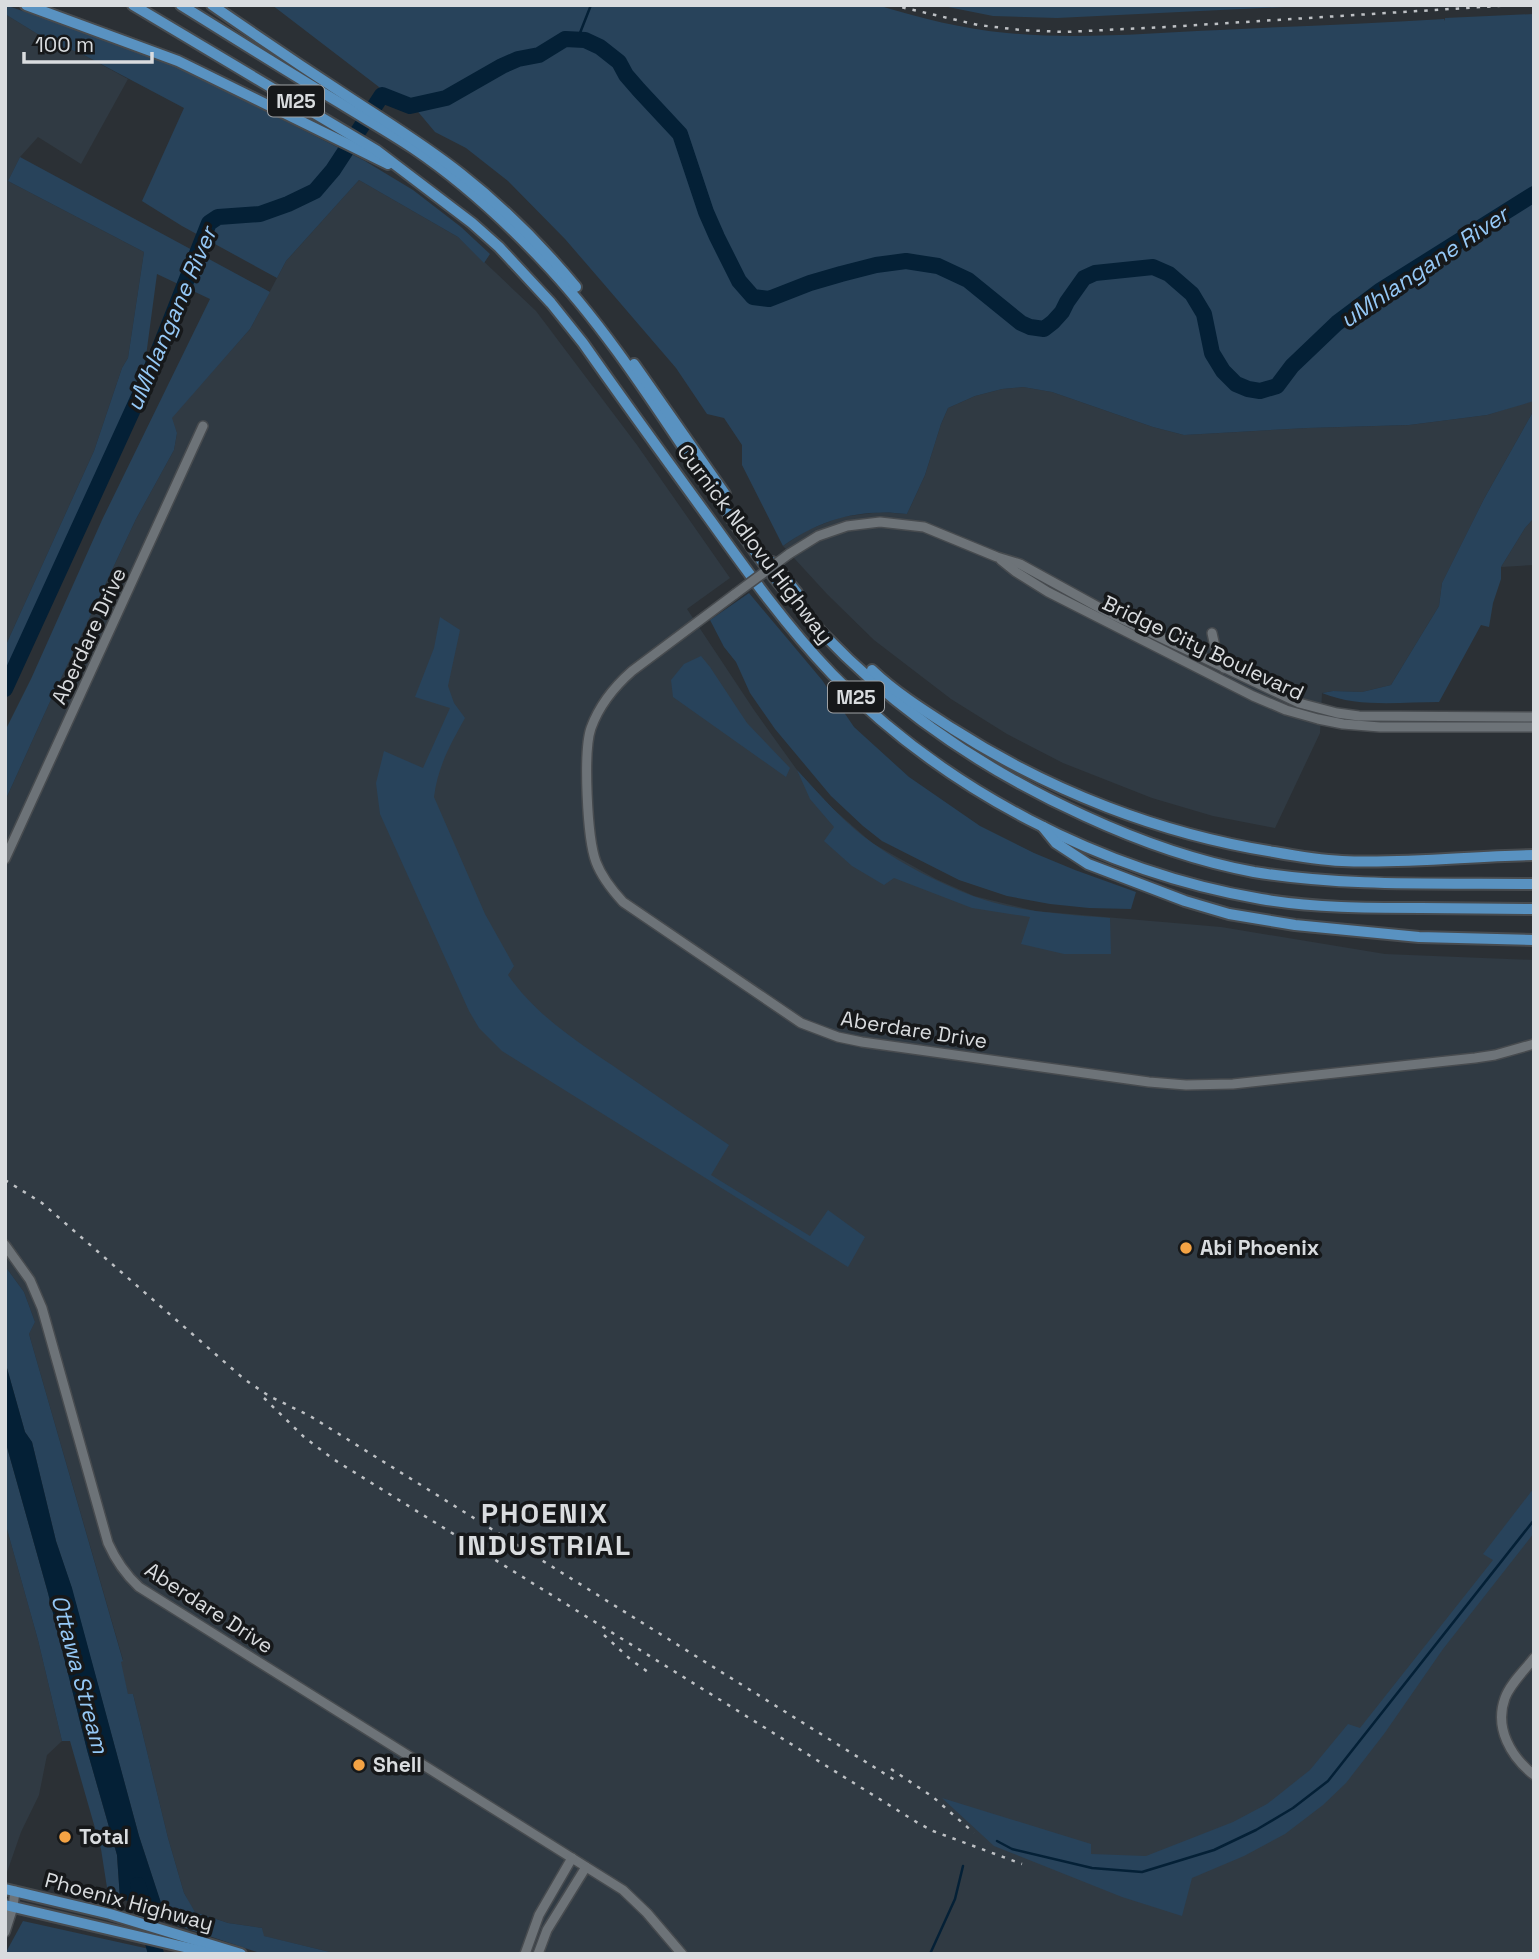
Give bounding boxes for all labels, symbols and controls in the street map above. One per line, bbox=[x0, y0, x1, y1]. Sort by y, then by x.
scale bar bbox=[24, 21, 152, 65]
text: 100 m bbox=[35, 31, 94, 58]
road number: M25 bbox=[268, 86, 324, 116]
water label: uMhlangane River bbox=[1334, 198, 1516, 335]
water label: uMhlangane River bbox=[119, 220, 224, 416]
street label: Curnick Ndlovu Highway bbox=[672, 439, 839, 649]
street label: Aberdare Drive bbox=[45, 563, 132, 709]
street label: Bridge City Boulevard bbox=[1098, 589, 1308, 706]
road number: M25 bbox=[828, 682, 884, 712]
street label: Aberdare Drive bbox=[839, 1005, 989, 1054]
place label: Abi Phoenix bbox=[1200, 1234, 1319, 1261]
marker: Abi Phoenix bbox=[1178, 1240, 1194, 1256]
district label: PHOENIX INDUSTRIAL bbox=[458, 1495, 632, 1563]
street label: Aberdare Drive bbox=[140, 1556, 279, 1659]
water label: Ottawa Stream bbox=[44, 1591, 116, 1758]
place label: Shell bbox=[373, 1751, 422, 1778]
marker: Shell bbox=[351, 1757, 367, 1773]
place label: Total bbox=[79, 1823, 129, 1850]
marker: Total bbox=[57, 1829, 73, 1845]
street label: Phoenix Highway bbox=[42, 1866, 216, 1937]

